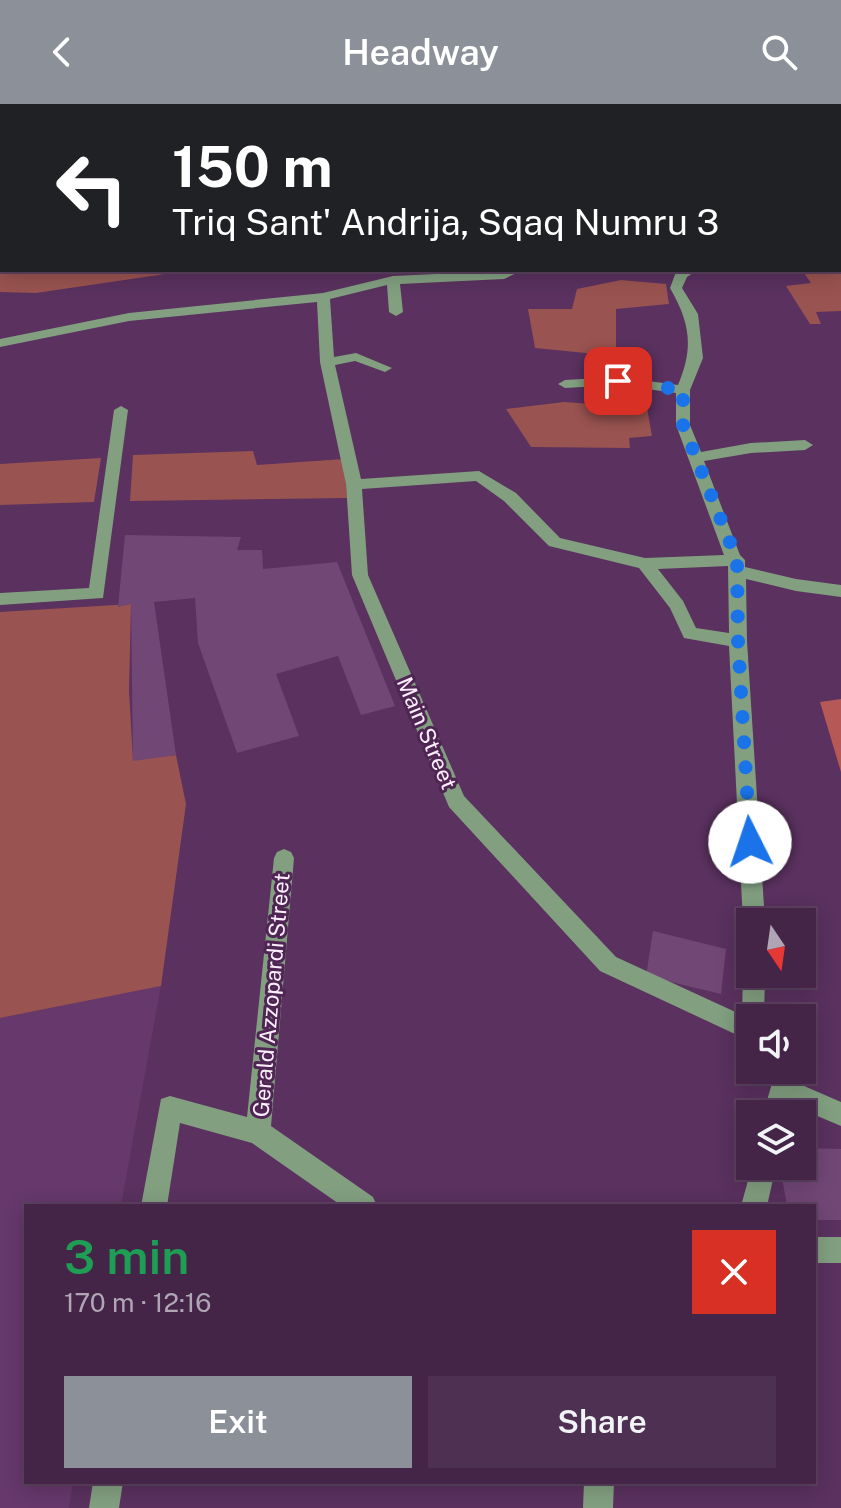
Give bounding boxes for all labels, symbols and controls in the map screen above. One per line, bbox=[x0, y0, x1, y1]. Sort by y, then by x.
icon: back bbox=[40, 30, 84, 74]
icon: search bbox=[757, 30, 801, 74]
text: Headway bbox=[342, 31, 499, 73]
text: 150 m bbox=[172, 134, 333, 200]
icon: left bbox=[40, 136, 144, 240]
text: Triq Sant' Andrija, Sqaq Numru 3 bbox=[172, 201, 719, 243]
pin bbox=[584, 347, 652, 415]
icon: arrive bbox=[596, 359, 640, 403]
street label: Main Street bbox=[392, 673, 462, 793]
position arrow bbox=[708, 800, 792, 884]
street label: Gerald Azzopardi Street bbox=[247, 872, 295, 1118]
north arrow bbox=[736, 908, 816, 988]
map controls bbox=[736, 908, 816, 1180]
button: sound bbox=[736, 1004, 816, 1084]
button: layers bbox=[736, 1100, 816, 1180]
text: 3 min bbox=[64, 1228, 189, 1285]
button: close bbox=[692, 1230, 776, 1314]
text: 170 m · 12:16 bbox=[64, 1287, 212, 1318]
button: Exit bbox=[64, 1376, 412, 1468]
button: Share bbox=[428, 1376, 776, 1468]

